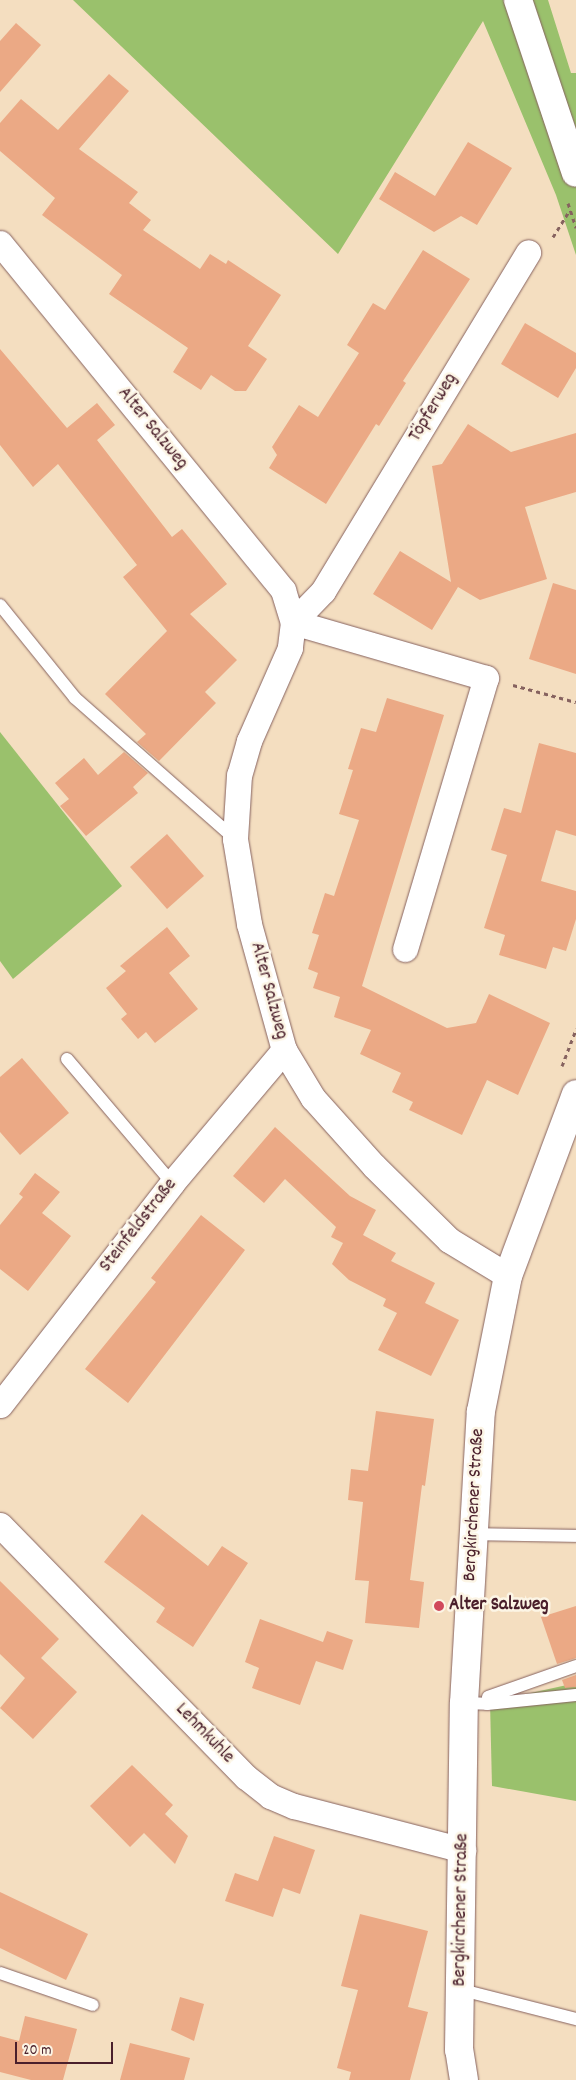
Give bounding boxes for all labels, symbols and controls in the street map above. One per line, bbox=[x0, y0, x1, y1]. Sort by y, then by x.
street label: Töpferweg bbox=[405, 370, 463, 446]
street label: Alter Salzweg bbox=[112, 383, 192, 475]
street label: Alter Salzweg bbox=[244, 940, 292, 1042]
street label: Steinfeldstraße bbox=[95, 1175, 183, 1277]
street label: Bergkirchener Straße bbox=[460, 1428, 490, 1582]
place label: Alter Salzweg bbox=[449, 1595, 549, 1617]
marker: Alter Salzweg bbox=[433, 1600, 445, 1612]
street label: Lehmkuhle bbox=[170, 1699, 238, 1769]
street label: Bergkirchener Straße bbox=[449, 1833, 475, 1987]
scale bar bbox=[18, 2032, 115, 2064]
text: 20 m bbox=[23, 2040, 51, 2062]

